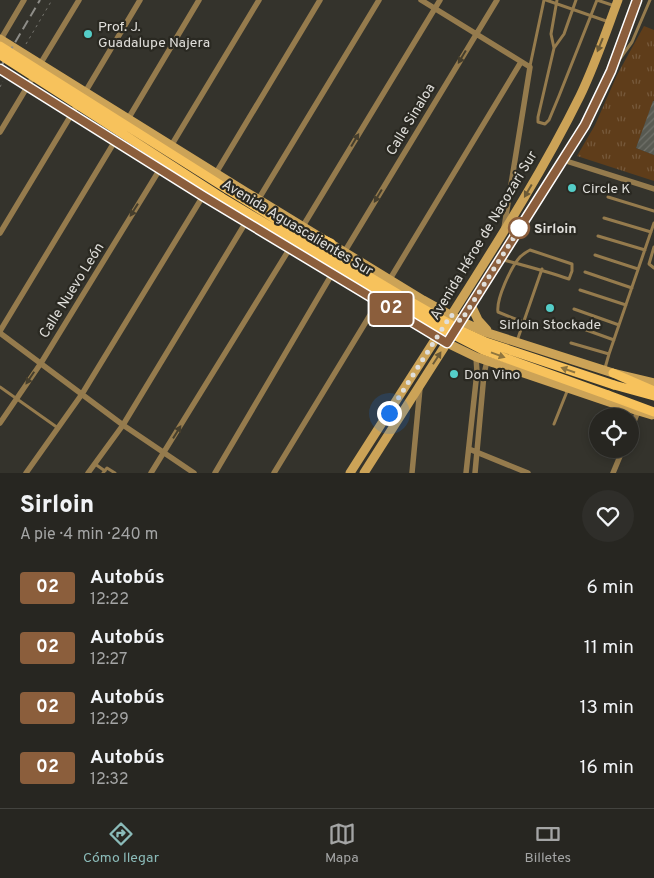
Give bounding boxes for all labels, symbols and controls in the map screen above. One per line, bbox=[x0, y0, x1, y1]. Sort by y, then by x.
place label: Prof. J. Guadalupe Najera bbox=[98, 19, 210, 52]
marker: Prof. J. Guadalupe Najera bbox=[82, 28, 94, 40]
one-way arrow bbox=[596, 38, 603, 53]
one-way arrow bbox=[458, 50, 467, 63]
street label: Calle Sinaloa bbox=[383, 81, 439, 159]
one-way arrow bbox=[351, 133, 360, 146]
street label: Avenida Héroe de Nacozari Sur bbox=[427, 148, 542, 323]
street label: Avenida Aguascalientes Sur bbox=[219, 176, 376, 280]
place label: Circle K bbox=[582, 181, 630, 198]
marker: Circle K bbox=[566, 182, 578, 194]
one-way arrow bbox=[524, 183, 532, 198]
one-way arrow bbox=[374, 189, 383, 202]
one-way arrow bbox=[130, 204, 139, 217]
marker: Sirloin bbox=[508, 217, 530, 239]
place label: Sirloin bbox=[534, 221, 577, 238]
street label: Calle Nuevo León bbox=[36, 240, 108, 342]
line badge: 02 bbox=[368, 293, 414, 325]
text: 02 bbox=[380, 297, 402, 320]
marker: Sirloin Stockade bbox=[544, 302, 556, 314]
place label: Sirloin Stockade bbox=[499, 317, 601, 334]
one-way arrow bbox=[491, 351, 506, 359]
one-way arrow bbox=[433, 352, 442, 365]
one-way arrow bbox=[560, 365, 575, 373]
place label: Don Vino bbox=[464, 367, 521, 384]
marker: Don Vino bbox=[448, 368, 460, 380]
one-way arrow bbox=[25, 371, 35, 385]
your location bbox=[377, 401, 402, 426]
map controls bbox=[589, 408, 639, 458]
button: locate bbox=[589, 408, 639, 458]
one-way arrow bbox=[173, 425, 182, 438]
button: heart bbox=[582, 490, 634, 542]
text: Sirloin bbox=[20, 491, 94, 521]
text: A pie · 4 min · 240 m bbox=[20, 525, 158, 545]
text: Autobús bbox=[90, 566, 165, 590]
text: 02 bbox=[36, 576, 59, 599]
text: 6 min bbox=[587, 576, 634, 600]
text: 12:22 bbox=[90, 590, 129, 610]
text: Autobús bbox=[90, 626, 165, 650]
text: 02 bbox=[36, 636, 59, 659]
text: 11 min bbox=[584, 636, 634, 660]
text: 12:27 bbox=[90, 650, 127, 670]
text: Autobús bbox=[90, 686, 165, 710]
text: 02 bbox=[36, 696, 59, 719]
text: 13 min bbox=[579, 696, 634, 720]
text: 12:29 bbox=[90, 710, 129, 730]
text: Autobús bbox=[90, 746, 165, 770]
text: 02 bbox=[36, 756, 59, 779]
text: 16 min bbox=[579, 756, 634, 780]
text: 12:32 bbox=[90, 770, 128, 790]
tab: Cómo llegar bbox=[83, 820, 159, 867]
tab: Mapa bbox=[325, 820, 359, 867]
tab: Billetes bbox=[525, 820, 571, 867]

